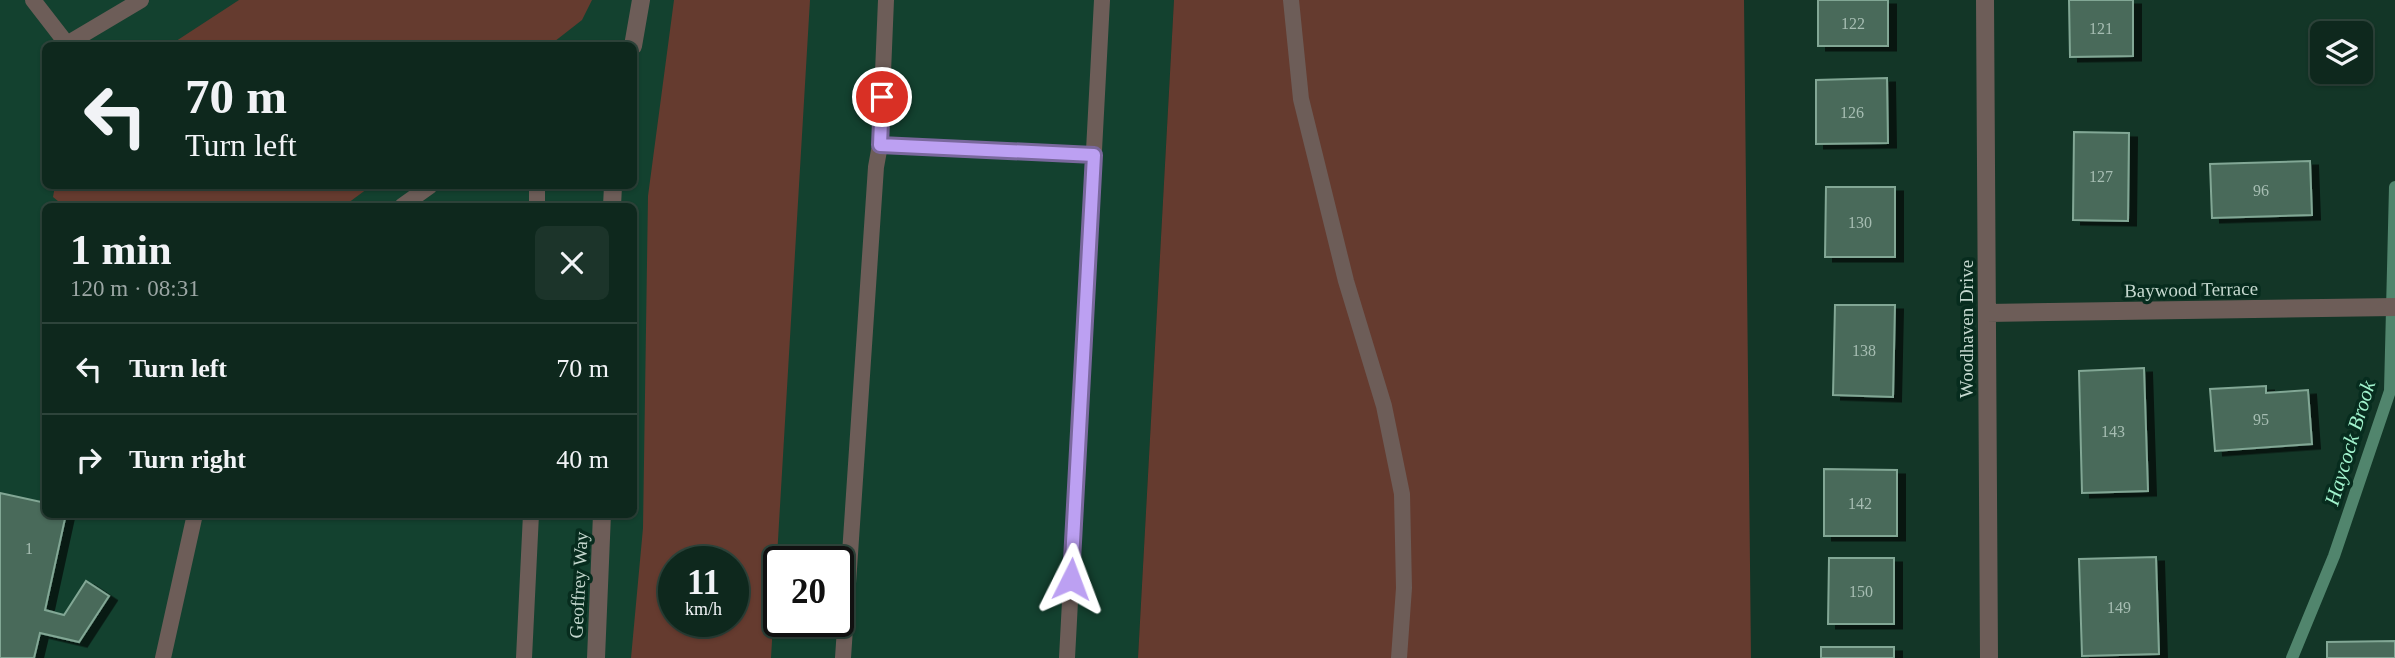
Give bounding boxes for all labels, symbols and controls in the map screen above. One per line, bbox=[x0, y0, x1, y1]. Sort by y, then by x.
house number: 122 bbox=[1841, 15, 1865, 32]
house number: 121 bbox=[2089, 20, 2113, 37]
map controls bbox=[2310, 21, 2373, 84]
button: layers bbox=[2310, 21, 2373, 84]
pin bbox=[852, 67, 912, 127]
text: 70 m bbox=[185, 69, 287, 124]
icon: left bbox=[70, 70, 161, 161]
icon: arrive bbox=[863, 78, 901, 116]
house number: 126 bbox=[1840, 104, 1864, 121]
text: Turn left bbox=[185, 127, 297, 163]
house number: 127 bbox=[2089, 168, 2113, 185]
house number: 96 bbox=[2253, 182, 2269, 199]
house number: 130 bbox=[1848, 214, 1872, 231]
button: close bbox=[535, 226, 609, 300]
text: 1 min bbox=[70, 227, 172, 273]
street label: Woodhaven Drive bbox=[1956, 260, 1977, 398]
text: 120 m · 08:31 bbox=[70, 276, 200, 301]
street label: Baywood Terrace bbox=[2124, 278, 2258, 301]
house number: 138 bbox=[1852, 342, 1876, 359]
icon: left bbox=[70, 350, 108, 388]
text: Turn left bbox=[129, 354, 227, 383]
text: 70 m bbox=[556, 354, 609, 383]
water label: Haycock Brook bbox=[2319, 377, 2381, 509]
house number: 95 bbox=[2253, 411, 2269, 428]
house number: 143 bbox=[2101, 423, 2125, 440]
icon: right bbox=[70, 441, 108, 479]
text: Turn right bbox=[129, 445, 246, 474]
text: 40 m bbox=[556, 445, 609, 474]
house number: 142 bbox=[1848, 495, 1872, 512]
street label: Geoffrey Way bbox=[565, 531, 592, 639]
house number: 1 bbox=[25, 540, 33, 557]
position arrow bbox=[1034, 542, 1108, 616]
speed limit sign: 20 bbox=[763, 546, 854, 637]
text: 11 bbox=[687, 563, 720, 602]
house number: 150 bbox=[1849, 583, 1873, 600]
text: km/h bbox=[685, 599, 722, 619]
house number: 149 bbox=[2107, 599, 2131, 616]

